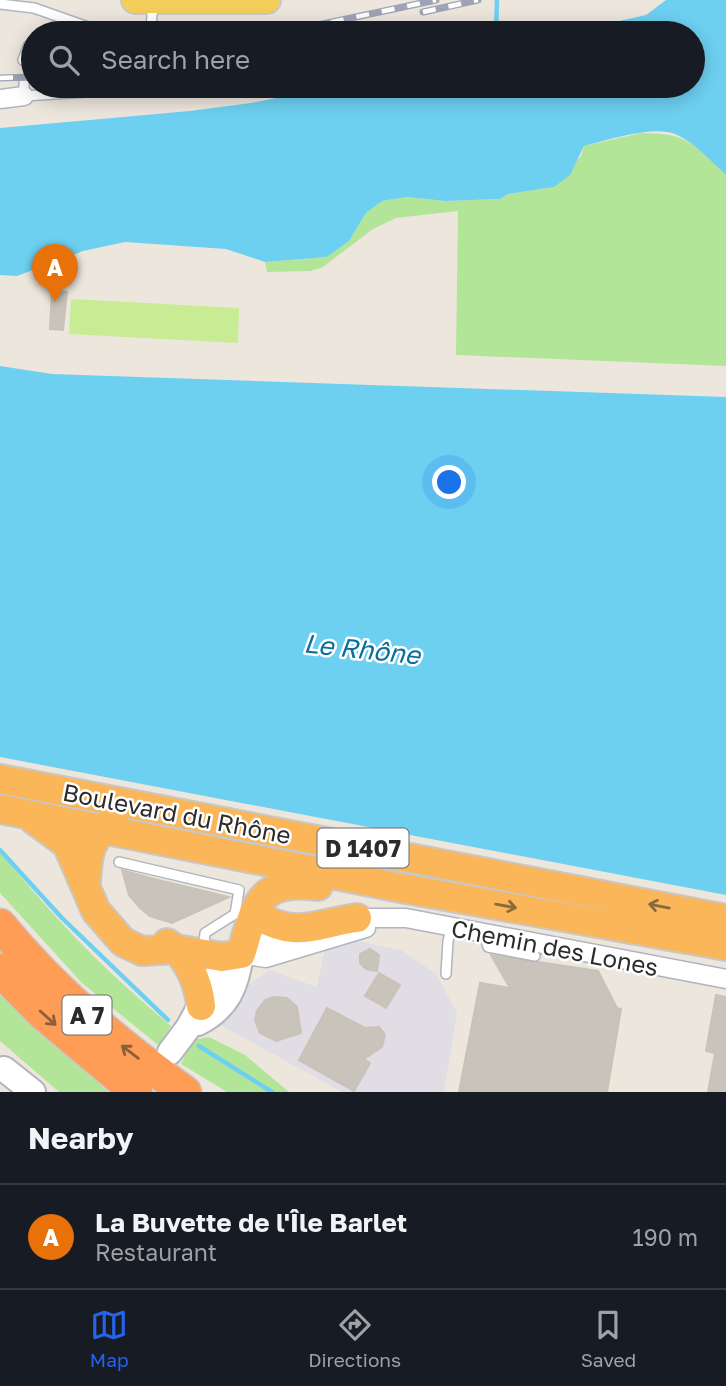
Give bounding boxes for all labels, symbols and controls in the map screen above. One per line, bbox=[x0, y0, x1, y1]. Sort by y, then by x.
search box bbox=[21, 21, 705, 98]
icon: search bbox=[45, 41, 83, 79]
text: Search here bbox=[101, 44, 250, 75]
pin: A bbox=[32, 244, 78, 302]
your location bbox=[432, 465, 466, 499]
water label: Le Rhône bbox=[302, 627, 423, 671]
street label: Boulevard du Rhône bbox=[61, 777, 293, 849]
road number: D 1407 bbox=[318, 828, 408, 868]
one-way arrow bbox=[648, 899, 671, 912]
one-way arrow bbox=[494, 900, 517, 913]
street label: Chemin des Lones bbox=[449, 913, 661, 981]
road number: A 7 bbox=[62, 996, 112, 1034]
one-way arrow bbox=[39, 1010, 56, 1027]
one-way arrow bbox=[121, 1045, 140, 1059]
text: Nearby bbox=[28, 1120, 133, 1156]
text: La Buvette de l'Île Barlet bbox=[95, 1207, 407, 1238]
text: A bbox=[43, 1223, 59, 1251]
text: 190 m bbox=[633, 1223, 698, 1251]
text: Restaurant bbox=[95, 1238, 217, 1266]
tab: Map bbox=[90, 1306, 129, 1371]
tab: Directions bbox=[308, 1306, 401, 1371]
tab: Saved bbox=[581, 1306, 636, 1371]

